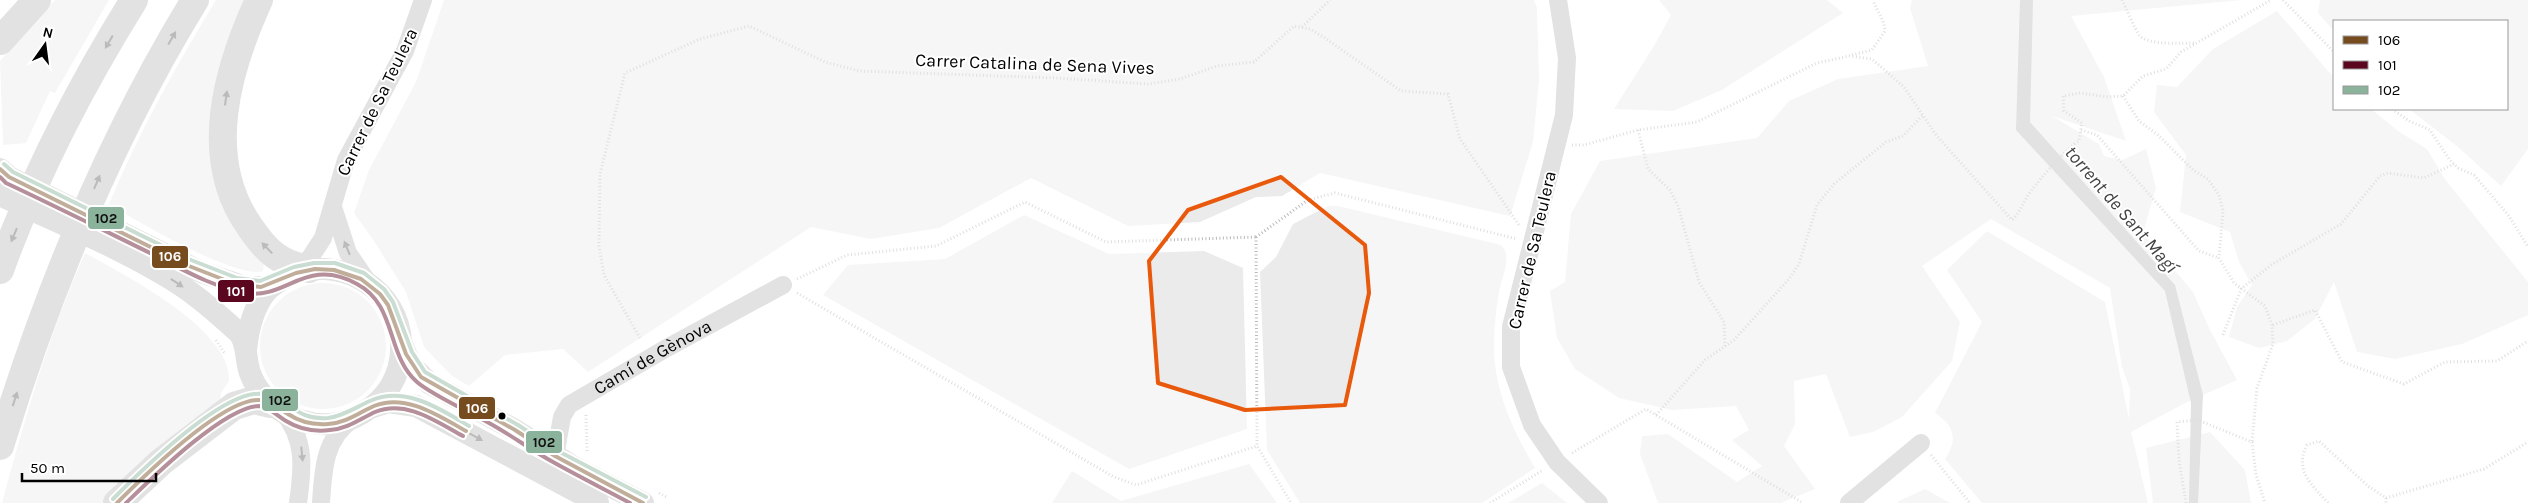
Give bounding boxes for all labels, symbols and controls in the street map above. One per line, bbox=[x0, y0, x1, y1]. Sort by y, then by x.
north arrow bbox=[20, 20, 70, 70]
legend bbox=[2333, 20, 2508, 110]
text: N bbox=[41, 23, 55, 42]
street label: Carrer de Sa Teulera bbox=[332, 24, 422, 180]
one-way arrow bbox=[168, 31, 177, 45]
text: 106 bbox=[2378, 31, 2400, 49]
one-way arrow bbox=[104, 35, 113, 48]
street label: Carrer Catalina de Sena Vives bbox=[915, 49, 1155, 79]
text: 101 bbox=[2378, 56, 2397, 74]
text: 102 bbox=[2378, 81, 2401, 99]
one-way arrow bbox=[223, 90, 231, 106]
water label: torrent de Sant Magí bbox=[2060, 142, 2184, 279]
street label: Carrer de Sa Teulera bbox=[1503, 169, 1561, 331]
one-way arrow bbox=[93, 174, 101, 189]
line badge: 102 bbox=[87, 206, 125, 230]
text: 102 bbox=[95, 210, 117, 227]
one-way arrow bbox=[10, 228, 18, 242]
one-way arrow bbox=[343, 240, 351, 255]
one-way arrow bbox=[261, 242, 273, 254]
line badge: 106 bbox=[151, 245, 189, 269]
text: 106 bbox=[159, 248, 181, 265]
one-way arrow bbox=[171, 279, 184, 288]
line badge: 101 bbox=[217, 279, 255, 303]
text: 101 bbox=[227, 283, 245, 300]
street label: Camí de Gènova bbox=[590, 315, 715, 399]
line badge: 102 bbox=[261, 388, 299, 412]
one-way arrow bbox=[11, 391, 19, 406]
text: 102 bbox=[269, 392, 291, 409]
line badge: 106 bbox=[458, 396, 496, 420]
text: 106 bbox=[466, 400, 488, 417]
unlabelled marker bbox=[497, 411, 507, 421]
line badge: 102 bbox=[525, 430, 563, 454]
one-way arrow bbox=[469, 433, 483, 441]
text: 102 bbox=[533, 434, 555, 451]
one-way arrow bbox=[298, 446, 306, 462]
scale bar bbox=[22, 450, 156, 482]
text: 50 m bbox=[30, 459, 65, 477]

